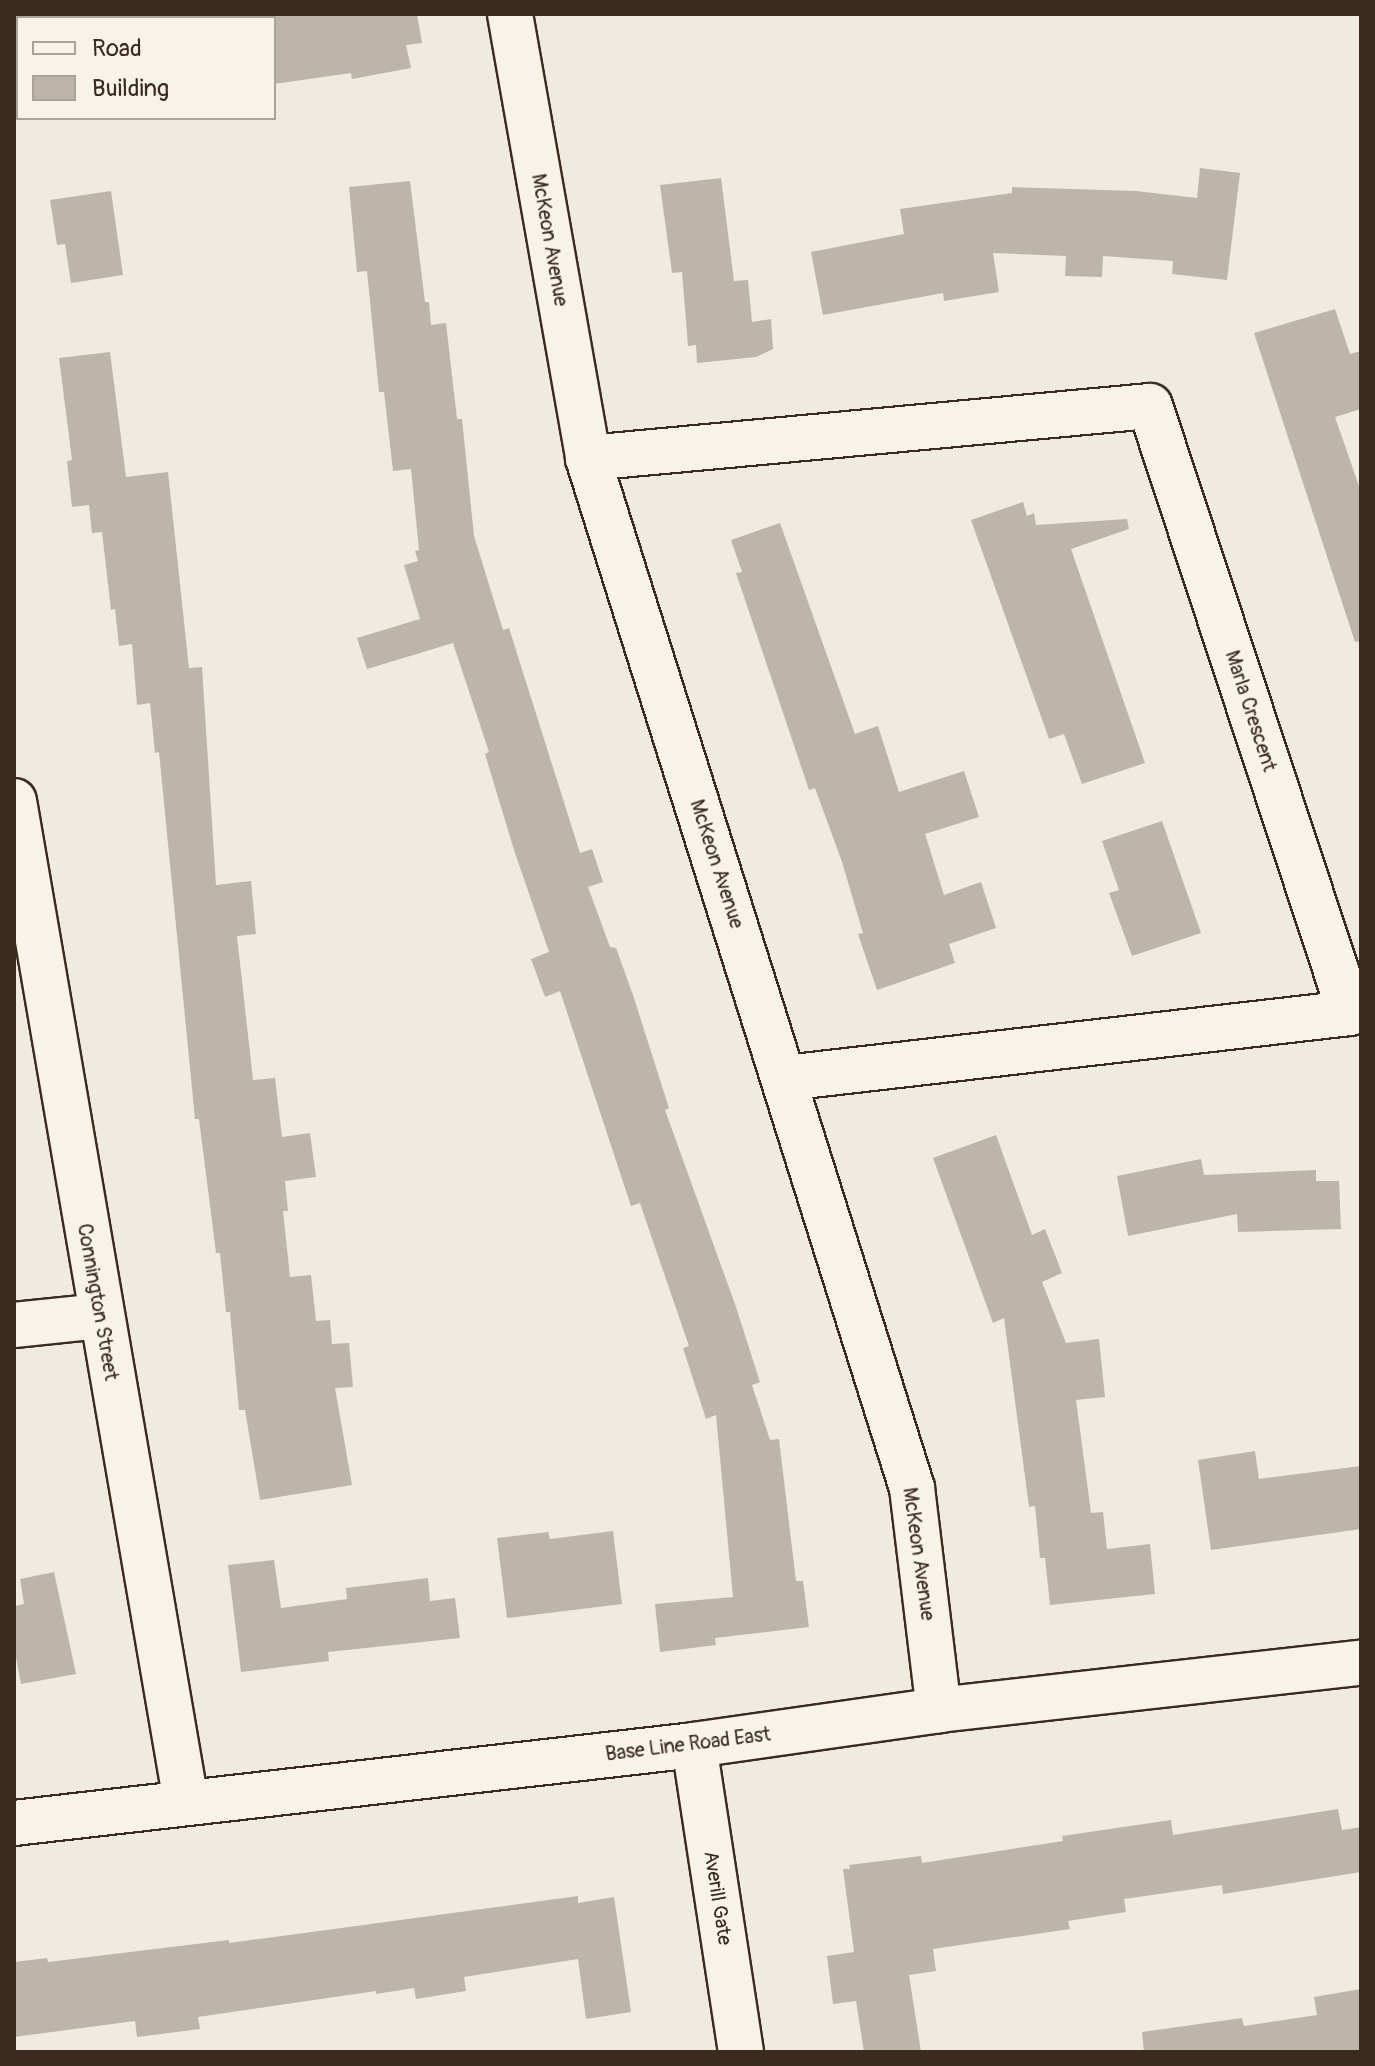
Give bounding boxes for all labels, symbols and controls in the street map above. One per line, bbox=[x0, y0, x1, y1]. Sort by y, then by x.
legend bbox=[16, 16, 276, 120]
text: Road bbox=[92, 34, 142, 63]
text: Building bbox=[92, 74, 169, 103]
street label: McKeon Avenue bbox=[527, 172, 573, 308]
street label: Marla Crescent bbox=[1220, 647, 1282, 775]
street label: McKeon Avenue bbox=[685, 796, 749, 932]
street label: Connington Street bbox=[72, 1222, 124, 1382]
street label: McKeon Avenue bbox=[898, 1486, 940, 1622]
street label: Base Line Road East bbox=[604, 1722, 772, 1766]
street label: Averill Gate bbox=[699, 1849, 737, 1947]

